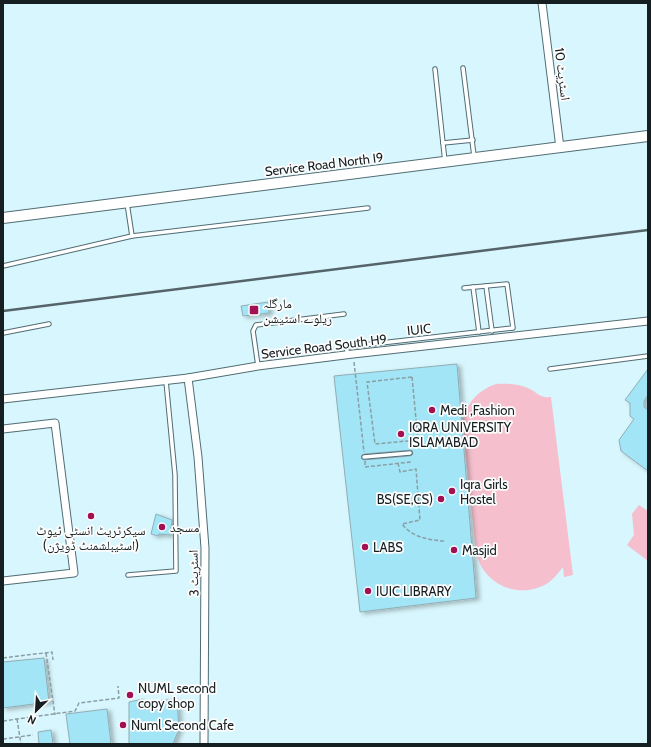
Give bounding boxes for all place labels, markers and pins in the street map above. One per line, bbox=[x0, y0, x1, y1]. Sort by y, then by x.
place label: مارگلہ ریلوے اسٹیشن bbox=[263, 295, 332, 327]
marker: مارگلہ ریلوے اسٹیشن bbox=[248, 304, 260, 316]
place label: Medi ,Fashion bbox=[440, 402, 515, 418]
marker: Medi ,Fashion bbox=[427, 405, 437, 415]
place label: IQRA UNIVERSITY ISLAMABAD bbox=[409, 419, 512, 450]
marker: IQRA UNIVERSITY ISLAMABAD bbox=[396, 429, 406, 439]
place label: Iqra Girls Hostel bbox=[460, 476, 508, 507]
marker: Iqra Girls Hostel bbox=[447, 486, 457, 496]
place label: BS(SE,CS) bbox=[377, 491, 433, 507]
marker: BS(SE,CS) bbox=[436, 494, 446, 504]
marker: سیکرٹریٹ انسٹی ٹیوٹ (اسٹیبلشمنٹ ڈویژن) bbox=[86, 511, 96, 521]
place label: مسجد bbox=[170, 519, 199, 535]
place label: سیکرٹریٹ انسٹی ٹیوٹ (اسٹیبلشمنٹ ڈویژن) bbox=[36, 522, 146, 554]
marker: مسجد bbox=[157, 522, 167, 532]
place label: LABS bbox=[373, 539, 403, 555]
marker: LABS bbox=[360, 542, 370, 552]
place label: Masjid bbox=[462, 542, 497, 559]
marker: Masjid bbox=[449, 545, 459, 555]
place label: IUIC LIBRARY bbox=[376, 583, 452, 599]
marker: IUIC LIBRARY bbox=[363, 586, 373, 596]
place label: NUML second copy shop bbox=[138, 680, 216, 711]
marker: NUML second copy shop bbox=[125, 690, 135, 700]
place label: Numl Second Cafe bbox=[131, 717, 234, 733]
marker: Numl Second Cafe bbox=[118, 720, 128, 730]

